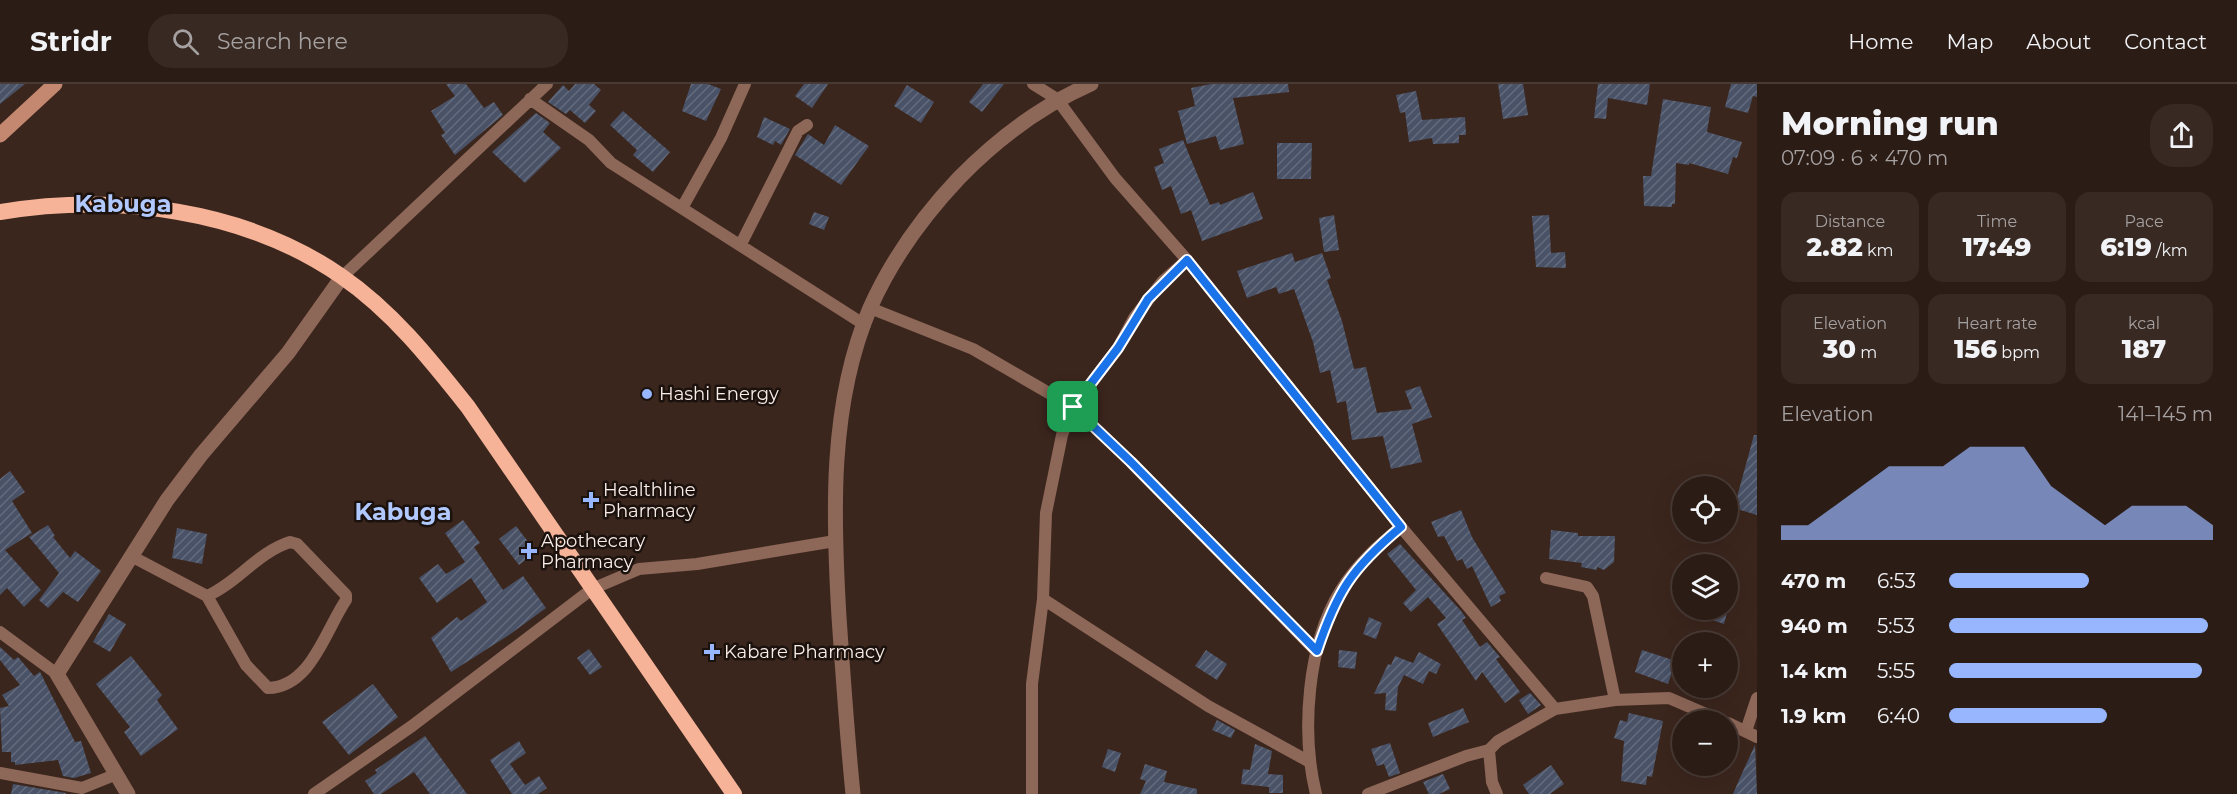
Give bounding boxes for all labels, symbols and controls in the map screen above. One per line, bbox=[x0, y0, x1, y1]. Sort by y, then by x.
search box bbox=[148, 14, 568, 68]
text: Stridr bbox=[30, 24, 112, 58]
icon: search bbox=[169, 25, 202, 58]
text: Search here bbox=[217, 28, 348, 55]
text: Home bbox=[1848, 29, 1913, 54]
text: Map bbox=[1946, 29, 1993, 54]
text: About bbox=[2026, 29, 2091, 54]
text: Contact bbox=[2124, 29, 2207, 54]
text: Morning run bbox=[1781, 103, 1999, 143]
button: share bbox=[2150, 104, 2213, 167]
text: 07:09 · 6 × 470 m bbox=[1781, 146, 1948, 170]
district label: Kabuga bbox=[75, 189, 171, 218]
text: Distance bbox=[1815, 212, 1885, 231]
text: Time bbox=[1977, 212, 2017, 231]
text: Pace bbox=[2124, 212, 2164, 231]
text: 2.82 bbox=[1806, 231, 1863, 263]
text: 17:49 bbox=[1963, 231, 2031, 263]
text: 6:19 bbox=[2100, 231, 2152, 263]
text: km bbox=[1863, 241, 1894, 260]
text: /km bbox=[2152, 241, 2188, 260]
text: Elevation bbox=[1813, 314, 1887, 333]
text: Heart rate bbox=[1957, 314, 2037, 333]
text: kcal bbox=[2128, 314, 2160, 333]
text: 30 bbox=[1823, 333, 1856, 365]
text: 156 bbox=[1954, 333, 1997, 365]
text: 187 bbox=[2122, 333, 2166, 365]
text: m bbox=[1856, 343, 1877, 362]
text: bpm bbox=[1997, 343, 2040, 362]
pin bbox=[1047, 381, 1098, 432]
place label: Hashi Energy bbox=[659, 383, 779, 405]
marker: Hashi Energy bbox=[640, 387, 654, 401]
icon: arrive bbox=[1056, 390, 1089, 423]
text: Elevation bbox=[1781, 402, 1873, 426]
text: 141–145 m bbox=[2118, 402, 2213, 426]
map controls bbox=[1672, 476, 1738, 776]
button: locate bbox=[1672, 476, 1738, 542]
place label: Healthline Pharmacy bbox=[603, 479, 696, 522]
marker: Healthline Pharmacy bbox=[584, 493, 598, 507]
district label: Kabuga bbox=[355, 497, 451, 526]
place label: Apothecary Pharmacy bbox=[541, 530, 646, 573]
marker: Apothecary Pharmacy bbox=[522, 544, 536, 558]
button: layers bbox=[1672, 554, 1738, 620]
text: 470 m bbox=[1781, 569, 1846, 593]
text: 6:53 bbox=[1877, 569, 1916, 593]
text: 940 m bbox=[1781, 614, 1848, 638]
text: 5:53 bbox=[1877, 614, 1915, 638]
button: + bbox=[1672, 632, 1738, 698]
place label: Kabare Pharmacy bbox=[724, 641, 885, 663]
marker: Kabare Pharmacy bbox=[705, 645, 719, 659]
text: 1.4 km bbox=[1781, 659, 1848, 683]
text: 5:55 bbox=[1877, 659, 1915, 683]
text: 1.9 km bbox=[1781, 704, 1847, 728]
text: 6:40 bbox=[1877, 704, 1920, 728]
button: − bbox=[1672, 710, 1738, 776]

